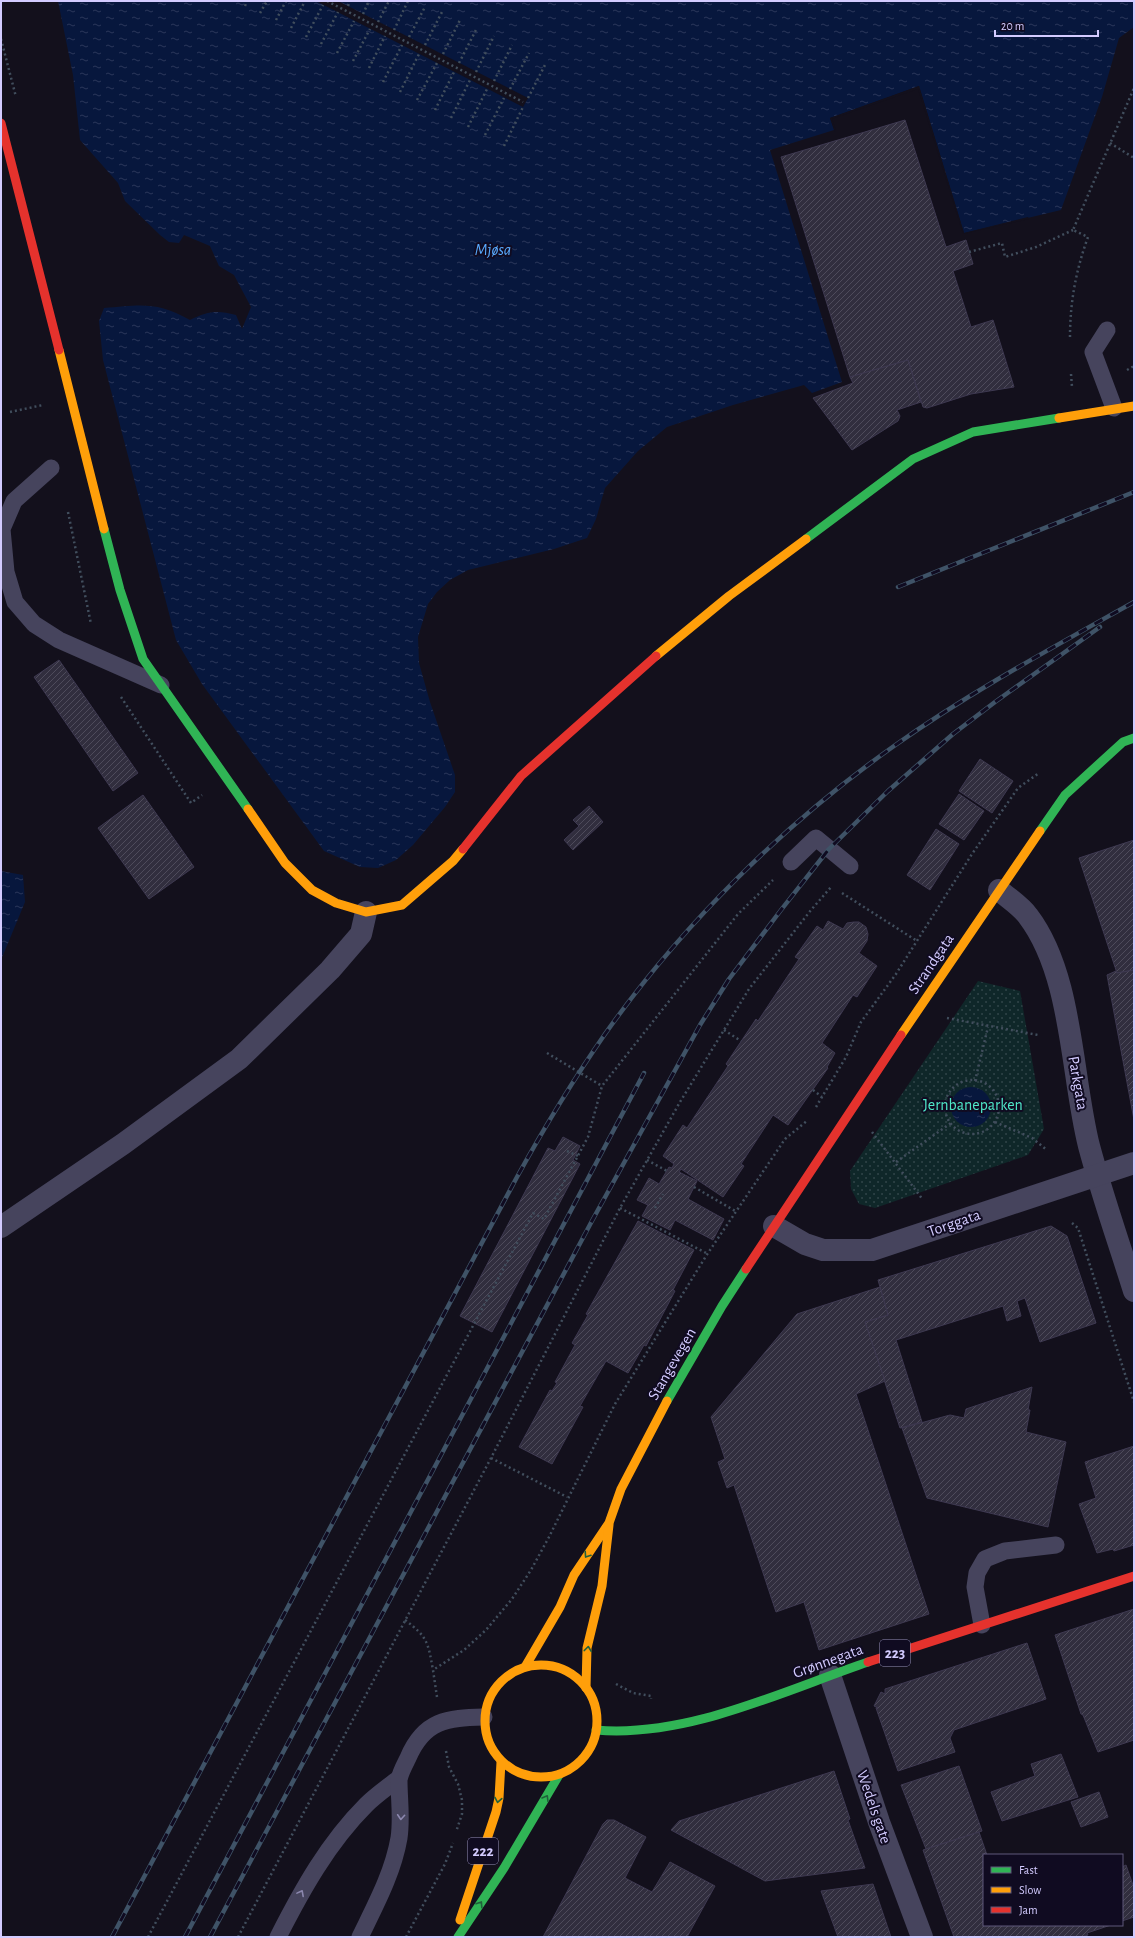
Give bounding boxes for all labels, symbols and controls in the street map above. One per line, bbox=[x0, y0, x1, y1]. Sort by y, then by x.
scale bar bbox=[995, 12, 1098, 38]
text: 20 m bbox=[1001, 20, 1024, 32]
water label: Mjøsa bbox=[475, 241, 511, 259]
street label: Strandgata bbox=[905, 931, 957, 997]
street label: Parkgata bbox=[1065, 1055, 1091, 1111]
park label: Jernbaneparken bbox=[923, 1097, 1023, 1113]
street label: Torggata bbox=[925, 1206, 983, 1240]
street label: Stangevegen bbox=[645, 1325, 699, 1403]
one-way arrow bbox=[585, 1551, 592, 1558]
road number: 223 bbox=[880, 1640, 910, 1666]
street label: Grønnegata bbox=[791, 1641, 865, 1681]
one-way arrow bbox=[583, 1646, 592, 1652]
street label: Wedels gate bbox=[854, 1768, 894, 1846]
one-way arrow bbox=[541, 1795, 548, 1802]
one-way arrow bbox=[494, 1797, 503, 1803]
one-way arrow bbox=[396, 1814, 405, 1820]
road number: 222 bbox=[468, 1838, 498, 1864]
legend bbox=[983, 1854, 1123, 1926]
text: Fast bbox=[1019, 1864, 1038, 1876]
text: Slow bbox=[1019, 1884, 1041, 1896]
one-way arrow bbox=[296, 1890, 303, 1898]
one-way arrow bbox=[475, 1901, 482, 1908]
text: Jam bbox=[1019, 1904, 1038, 1916]

